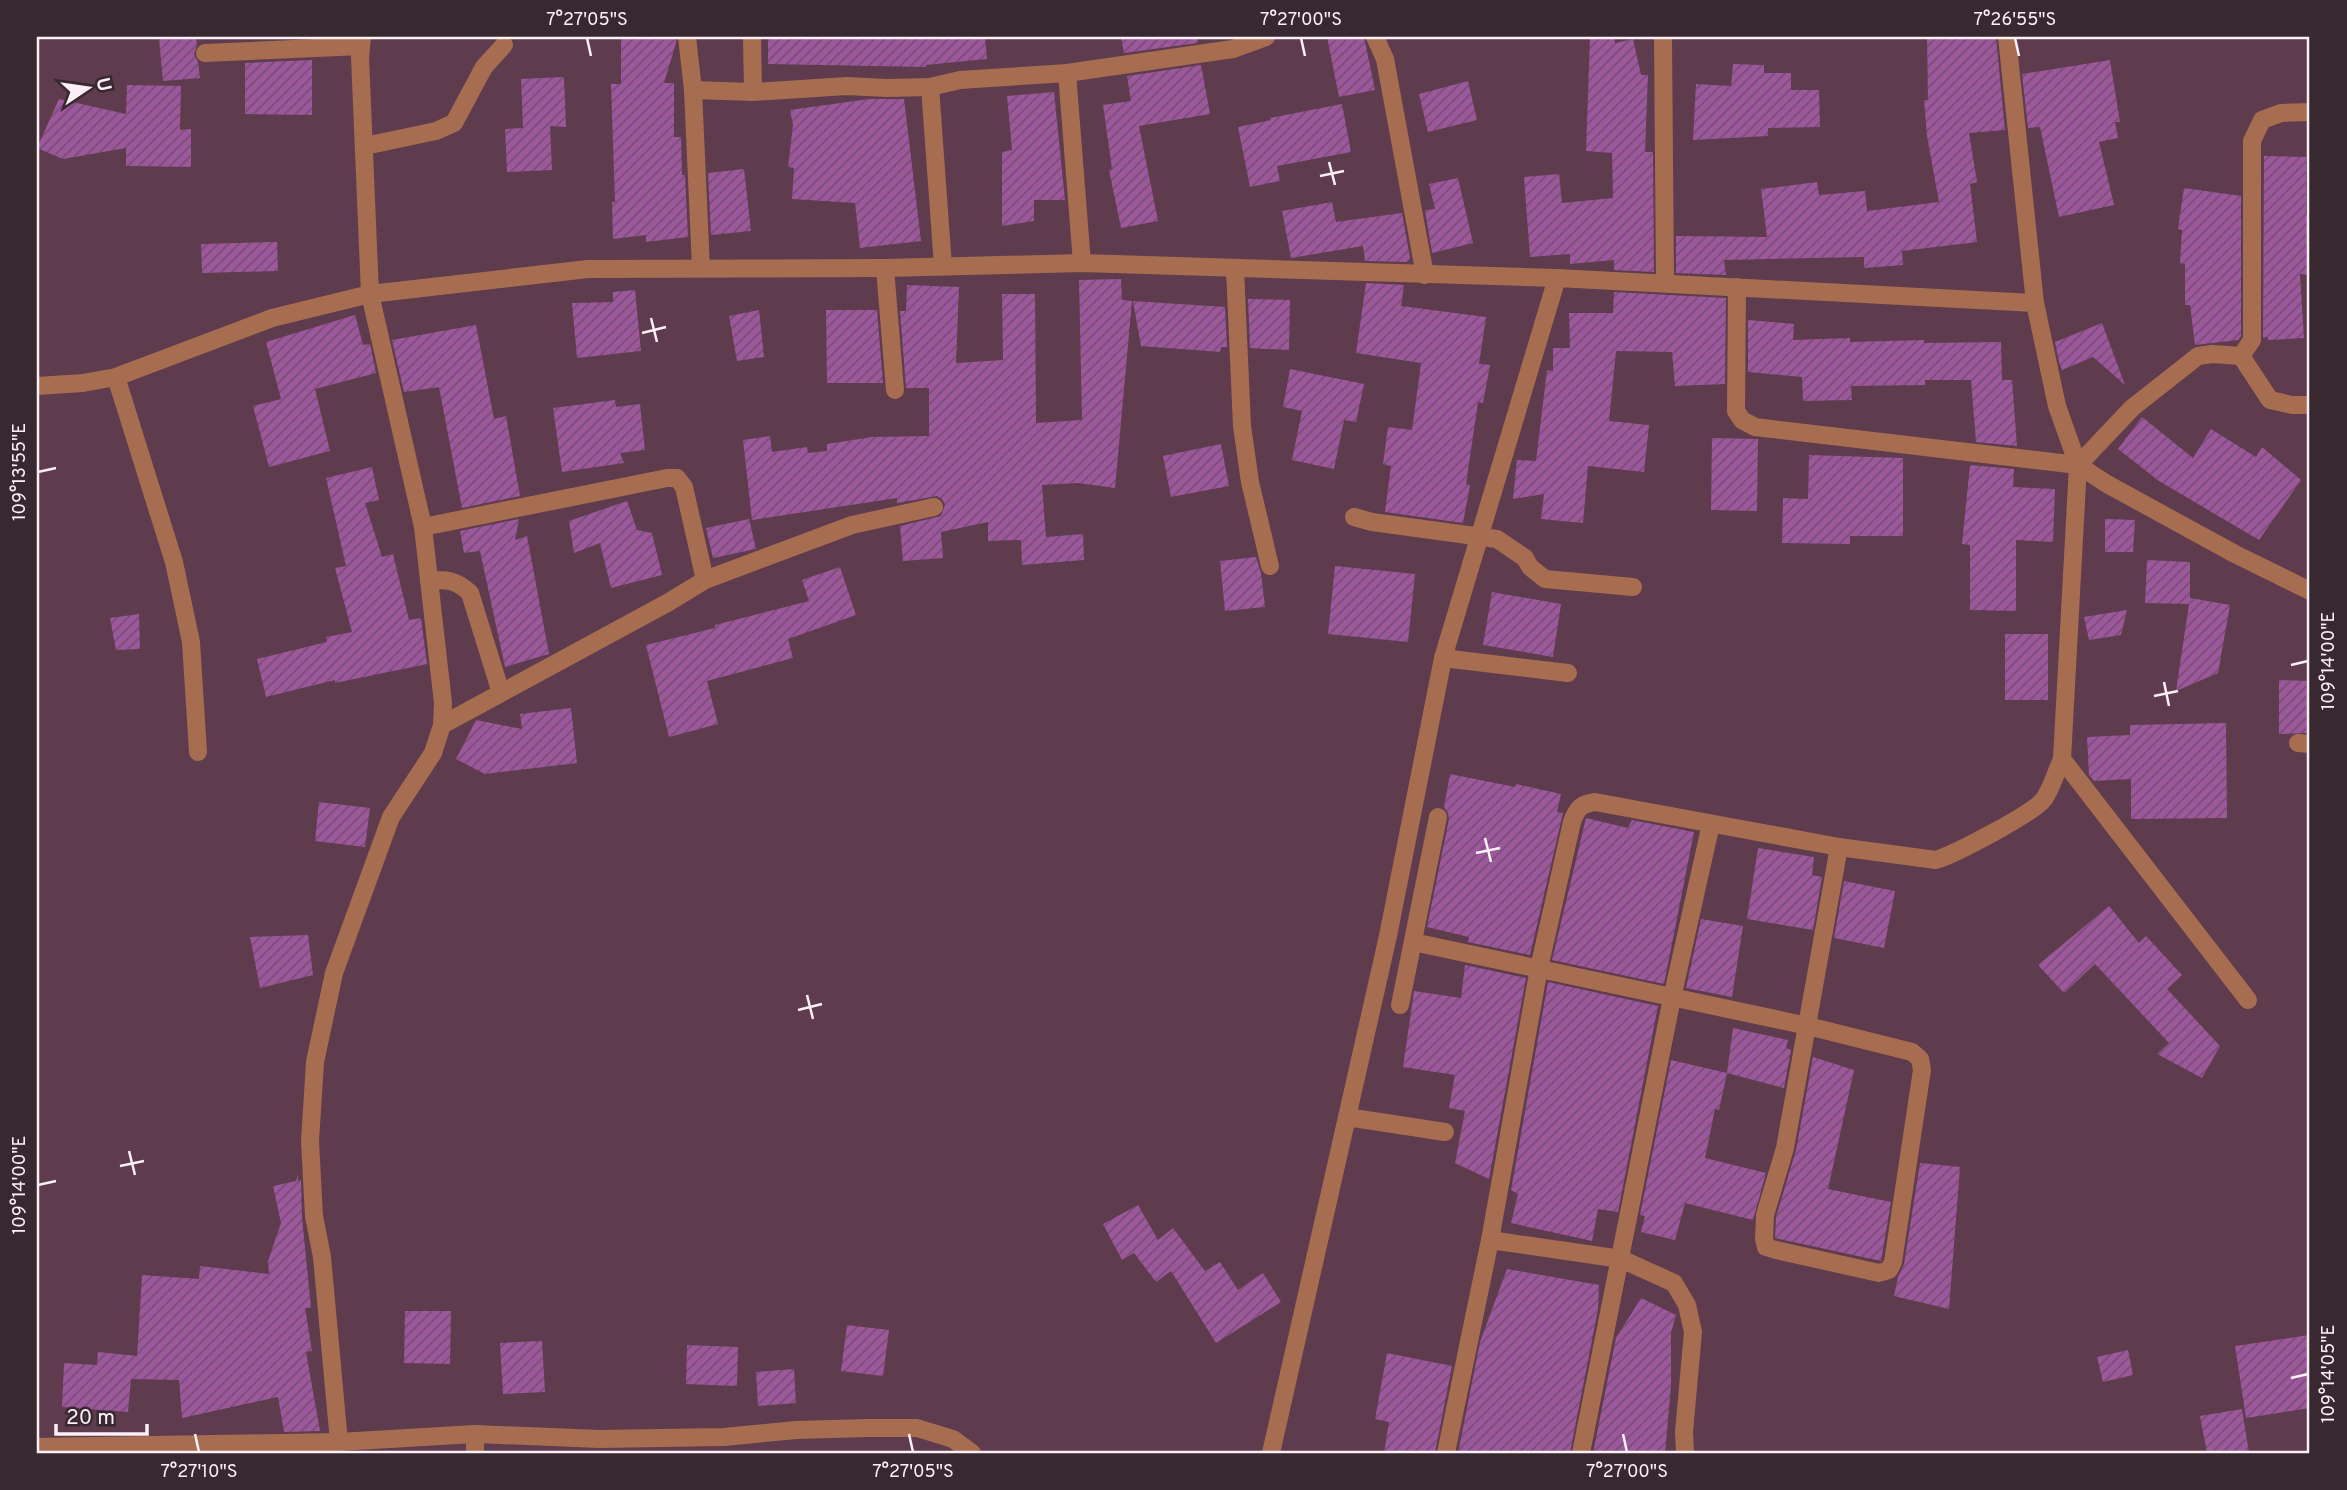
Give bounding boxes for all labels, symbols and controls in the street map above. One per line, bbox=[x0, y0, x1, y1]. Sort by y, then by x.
text: 7°27'05"S bbox=[546, 9, 628, 32]
text: 7°27'00"S bbox=[1260, 9, 1342, 32]
text: 7°26'55"S bbox=[1974, 9, 2056, 32]
north arrow bbox=[52, 52, 122, 122]
text: U bbox=[89, 75, 116, 94]
text: 109°13'55"E bbox=[9, 423, 32, 521]
text: 109°14'00"E bbox=[2318, 612, 2341, 710]
text: 109°14'00"E bbox=[9, 1136, 32, 1234]
text: 109°14'05"E bbox=[2318, 1325, 2341, 1423]
scale bar bbox=[56, 1392, 147, 1436]
text: 20 m bbox=[66, 1405, 115, 1432]
text: 7°27'10"S bbox=[160, 1461, 238, 1484]
text: 7°27'05"S bbox=[872, 1461, 954, 1484]
text: 7°27'00"S bbox=[1586, 1461, 1668, 1484]

